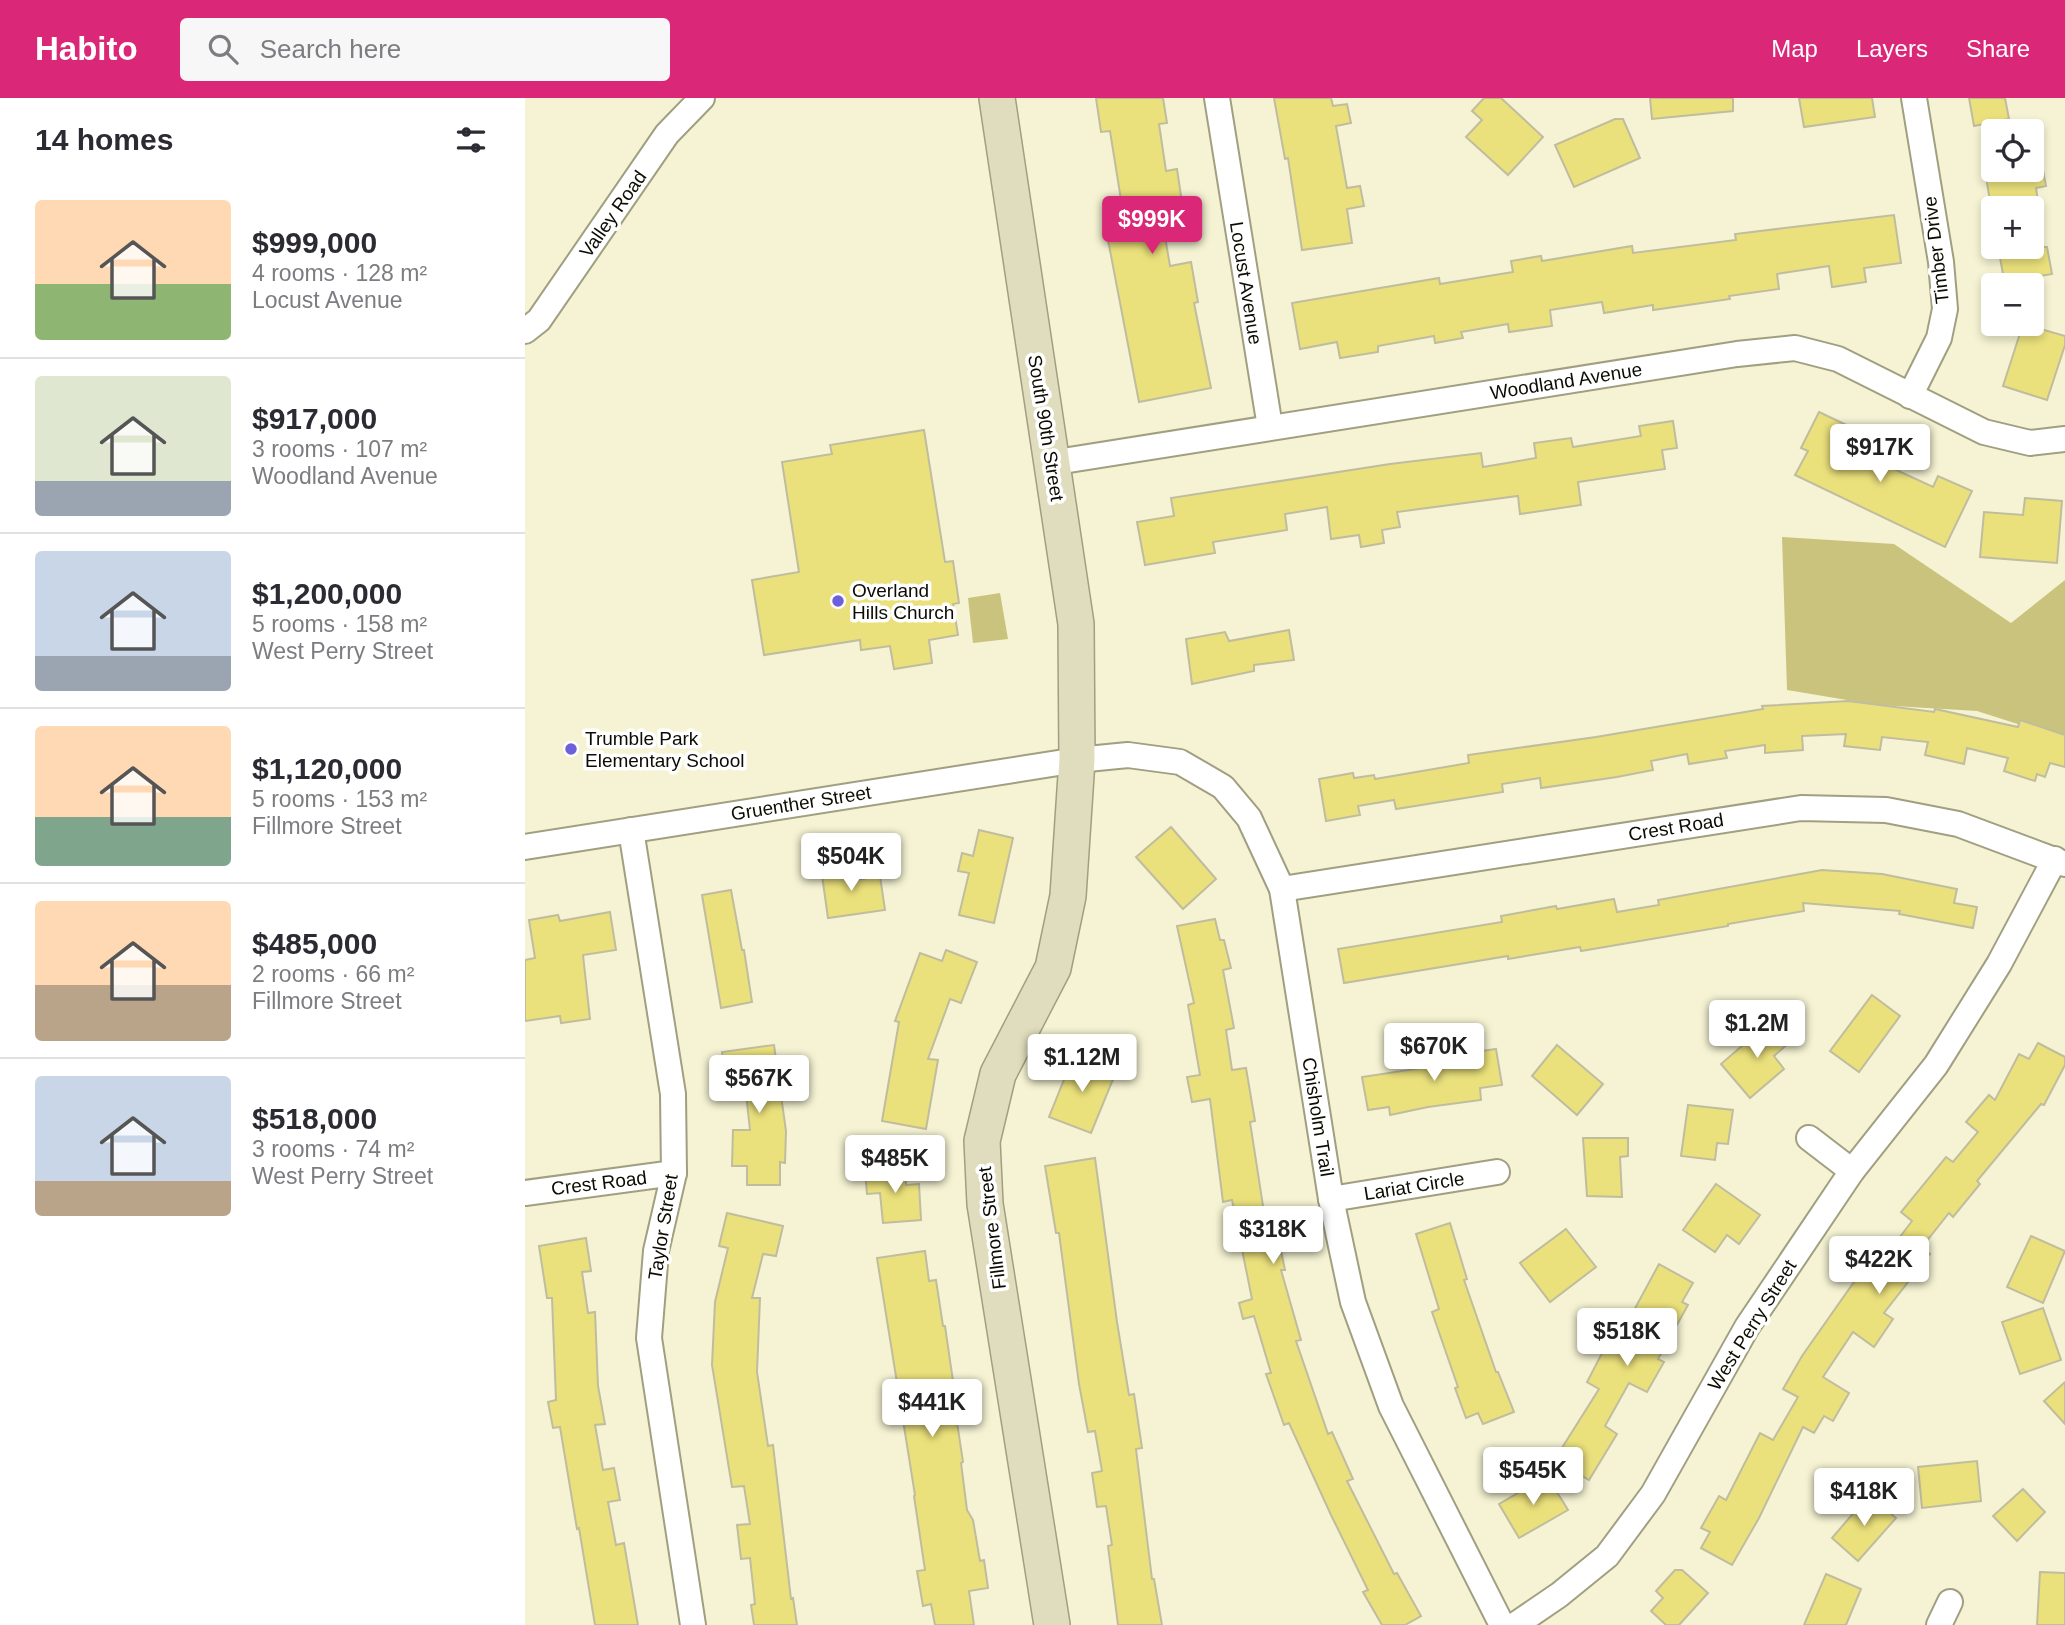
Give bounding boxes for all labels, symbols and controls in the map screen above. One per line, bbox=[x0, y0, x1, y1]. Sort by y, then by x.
search box bbox=[180, 18, 670, 81]
text: Habito bbox=[35, 30, 138, 67]
icon: search bbox=[204, 30, 242, 68]
text: Search here bbox=[260, 34, 401, 64]
text: Map bbox=[1771, 35, 1818, 62]
text: Layers bbox=[1856, 35, 1928, 62]
text: Share bbox=[1966, 35, 2030, 62]
map controls bbox=[1981, 119, 2044, 336]
button: locate bbox=[1981, 119, 2044, 182]
icon: filters bbox=[452, 121, 490, 159]
text: 14 homes bbox=[35, 123, 173, 156]
street label: Valley Road bbox=[575, 167, 651, 261]
street label: Timber Drive bbox=[1919, 195, 1953, 305]
button: + bbox=[1981, 196, 2044, 259]
pin: $999K bbox=[1103, 197, 1201, 256]
text: $999K bbox=[1118, 206, 1186, 232]
street label: Locust Avenue bbox=[1226, 220, 1266, 346]
text: $999,000 bbox=[252, 226, 377, 259]
icon: home bbox=[91, 228, 175, 312]
text: 4 rooms · 128 m² bbox=[252, 260, 427, 286]
button: − bbox=[1981, 273, 2044, 336]
text: Locust Avenue bbox=[252, 287, 402, 313]
street label: South 90th Street bbox=[1024, 353, 1068, 503]
street label: Woodland Avenue bbox=[1489, 359, 1643, 403]
text: $917,000 bbox=[252, 402, 377, 435]
icon: home bbox=[91, 404, 175, 488]
pin: $917K bbox=[1831, 424, 1929, 484]
text: $917K bbox=[1846, 434, 1914, 460]
text: 3 rooms · 107 m² bbox=[252, 436, 427, 462]
text: Woodland Avenue bbox=[252, 463, 438, 489]
text: $1,200,000 bbox=[252, 577, 402, 610]
icon: home bbox=[91, 579, 175, 663]
place label: Overland Hills Church bbox=[852, 580, 954, 623]
marker: Overland Hills Church bbox=[830, 593, 846, 609]
text: 5 rooms · 158 m² bbox=[252, 611, 427, 637]
text: West Perry Street bbox=[252, 638, 433, 664]
place label: Trumble Park Elementary School bbox=[585, 728, 744, 771]
marker: Trumble Park Elementary School bbox=[563, 741, 579, 757]
text: $1,120,000 bbox=[252, 752, 402, 785]
icon: home bbox=[91, 754, 175, 838]
street label: Gruenther Street bbox=[729, 781, 873, 824]
text: 5 rooms · 153 m² bbox=[252, 786, 427, 812]
street label: Crest Road bbox=[1627, 809, 1725, 845]
text: Fillmore Street bbox=[252, 813, 402, 839]
pin: $504K bbox=[802, 834, 900, 893]
text: $504K bbox=[817, 843, 885, 869]
text: $485,000 bbox=[252, 927, 377, 960]
icon: home bbox=[91, 929, 175, 1013]
text: 2 rooms · 66 m² bbox=[252, 961, 414, 987]
text: Fillmore Street bbox=[252, 988, 402, 1014]
pin: $1.2M bbox=[1708, 1000, 1806, 1060]
text: $1.2M bbox=[1725, 1010, 1789, 1036]
pin: $670K bbox=[1385, 1024, 1483, 1083]
text: $670K bbox=[1400, 1033, 1468, 1059]
pin: $1.12M bbox=[1025, 1034, 1139, 1094]
text: $1.12M bbox=[1044, 1044, 1120, 1070]
pin: $567K bbox=[710, 1056, 808, 1115]
street label: Chisholm Trail bbox=[1298, 1056, 1338, 1178]
text: $567K bbox=[725, 1065, 793, 1091]
text: $518,000 bbox=[252, 1102, 377, 1135]
icon: home bbox=[91, 1104, 175, 1188]
text: 3 rooms · 74 m² bbox=[252, 1136, 414, 1162]
pin: $485K bbox=[846, 1136, 944, 1195]
text: $485K bbox=[861, 1145, 929, 1171]
text: West Perry Street bbox=[252, 1163, 433, 1189]
street label: Fillmore Street bbox=[974, 1165, 1010, 1291]
street label: Crest Road bbox=[550, 1167, 648, 1199]
street label: Lariat Circle bbox=[1362, 1168, 1466, 1204]
street label: Taylor Street bbox=[644, 1172, 682, 1281]
pin: $318K bbox=[1224, 1206, 1322, 1266]
text: $318K bbox=[1239, 1216, 1307, 1242]
pin: $422K bbox=[1830, 1236, 1928, 1296]
text: $422K bbox=[1845, 1246, 1913, 1272]
street label: West Perry Street bbox=[1703, 1255, 1801, 1394]
pin: $518K bbox=[1578, 1308, 1676, 1368]
text: $518K bbox=[1593, 1318, 1661, 1344]
pin: $441K bbox=[883, 1380, 981, 1439]
text: $441K bbox=[898, 1389, 966, 1415]
pin: $545K bbox=[1484, 1448, 1582, 1507]
text: $545K bbox=[1499, 1457, 1567, 1483]
pin: $418K bbox=[1815, 1468, 1913, 1528]
text: $418K bbox=[1830, 1478, 1898, 1504]

